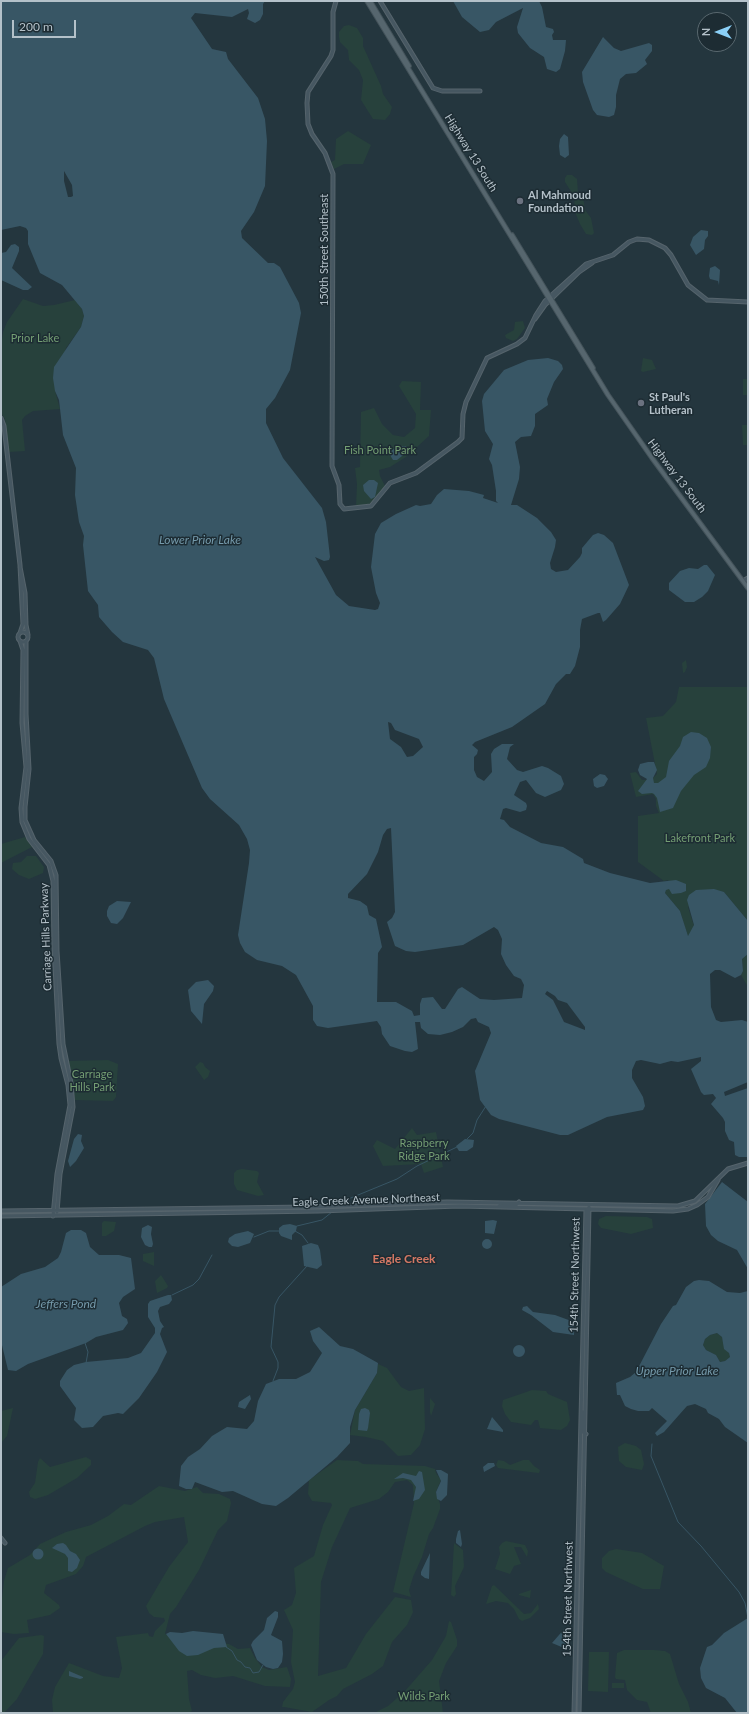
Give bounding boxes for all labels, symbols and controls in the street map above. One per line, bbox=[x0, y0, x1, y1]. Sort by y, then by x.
scale bar bbox=[14, 12, 78, 38]
north arrow bbox=[697, 12, 737, 52]
text: 200 m bbox=[19, 19, 53, 34]
text: N bbox=[699, 28, 712, 36]
street label: Highway 13 South bbox=[442, 112, 500, 194]
place label: Al Mahmoud Foundation bbox=[528, 188, 591, 214]
street label: 150th Street Southeast bbox=[317, 194, 331, 306]
marker: Al Mahmoud Foundation bbox=[515, 196, 525, 206]
park label: Prior Lake bbox=[11, 331, 59, 345]
place label: St Paul's Lutheran bbox=[649, 390, 693, 416]
marker: St Paul's Lutheran bbox=[636, 398, 646, 408]
street label: Highway 13 South bbox=[645, 436, 709, 516]
park label: Fish Point Park bbox=[344, 443, 416, 457]
water label: Lower Prior Lake bbox=[159, 533, 241, 547]
park label: Lakefront Park bbox=[665, 831, 735, 845]
street label: Carriage Hills Parkway bbox=[38, 883, 54, 991]
park label: Carriage Hills Park bbox=[69, 1067, 115, 1093]
park label: Raspberry Ridge Park bbox=[398, 1136, 450, 1162]
street label: Eagle Creek Avenue Northeast bbox=[292, 1191, 440, 1209]
street label: 154th Street Northwest bbox=[567, 1217, 583, 1333]
district label: Eagle Creek bbox=[372, 1252, 436, 1266]
water label: Jeffers Pond bbox=[36, 1297, 96, 1311]
water label: Upper Prior Lake bbox=[636, 1364, 718, 1378]
street label: 154th Street Northwest bbox=[560, 1541, 576, 1657]
park label: Wilds Park bbox=[398, 1689, 450, 1703]

